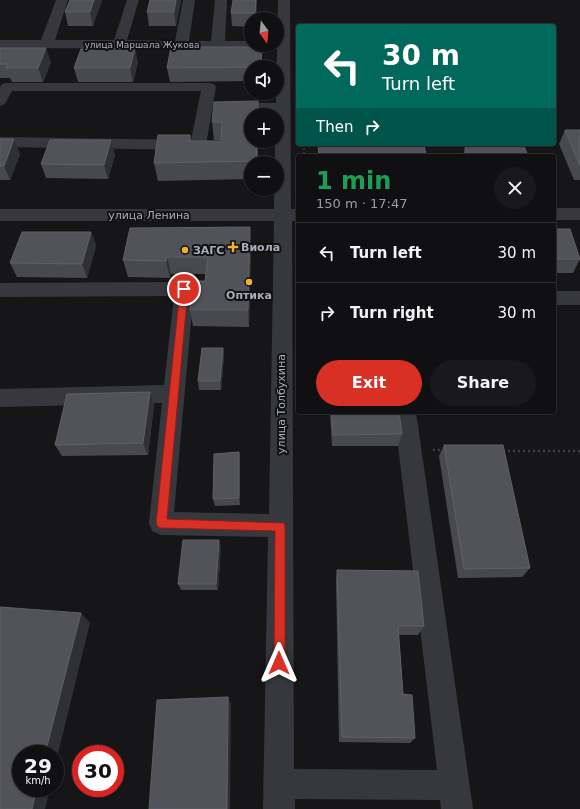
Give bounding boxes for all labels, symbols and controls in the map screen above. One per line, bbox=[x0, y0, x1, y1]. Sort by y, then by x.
north arrow bbox=[244, 12, 284, 52]
map controls bbox=[244, 12, 284, 196]
text: 30 m bbox=[382, 39, 460, 72]
street label: улица Маршала Жукова bbox=[84, 40, 200, 50]
icon: left bbox=[316, 40, 368, 92]
button: sound bbox=[244, 60, 284, 100]
text: Turn left bbox=[382, 73, 455, 94]
button: + bbox=[244, 108, 284, 148]
icon: right bbox=[361, 116, 383, 138]
text: Then bbox=[316, 118, 353, 136]
button: − bbox=[244, 156, 284, 196]
text: 1 min bbox=[316, 167, 391, 195]
button: close bbox=[494, 167, 536, 209]
text: 150 m · 17:47 bbox=[316, 196, 407, 211]
street label: улица Ленина bbox=[108, 209, 190, 222]
place label: Виола bbox=[241, 241, 280, 254]
marker: Виола bbox=[228, 242, 238, 252]
icon: left bbox=[316, 242, 338, 264]
place label: ЗАГС bbox=[193, 244, 224, 257]
text: Turn left bbox=[350, 244, 422, 262]
text: 30 m bbox=[498, 244, 536, 262]
marker: ЗАГС bbox=[180, 245, 190, 255]
pin bbox=[167, 272, 201, 306]
marker: Оптика bbox=[244, 277, 254, 287]
icon: arrive bbox=[173, 278, 195, 300]
place label: Оптика bbox=[226, 289, 272, 302]
icon: right bbox=[316, 302, 338, 324]
text: Turn right bbox=[350, 304, 434, 322]
text: 30 m bbox=[498, 304, 536, 322]
street label: улица Толбухина bbox=[275, 354, 288, 454]
button: Exit bbox=[316, 360, 422, 406]
button: Share bbox=[430, 360, 536, 406]
position arrow bbox=[258, 642, 300, 684]
speed limit sign: 30 bbox=[72, 745, 124, 797]
text: 29 bbox=[24, 754, 52, 778]
text: km/h bbox=[25, 775, 51, 786]

